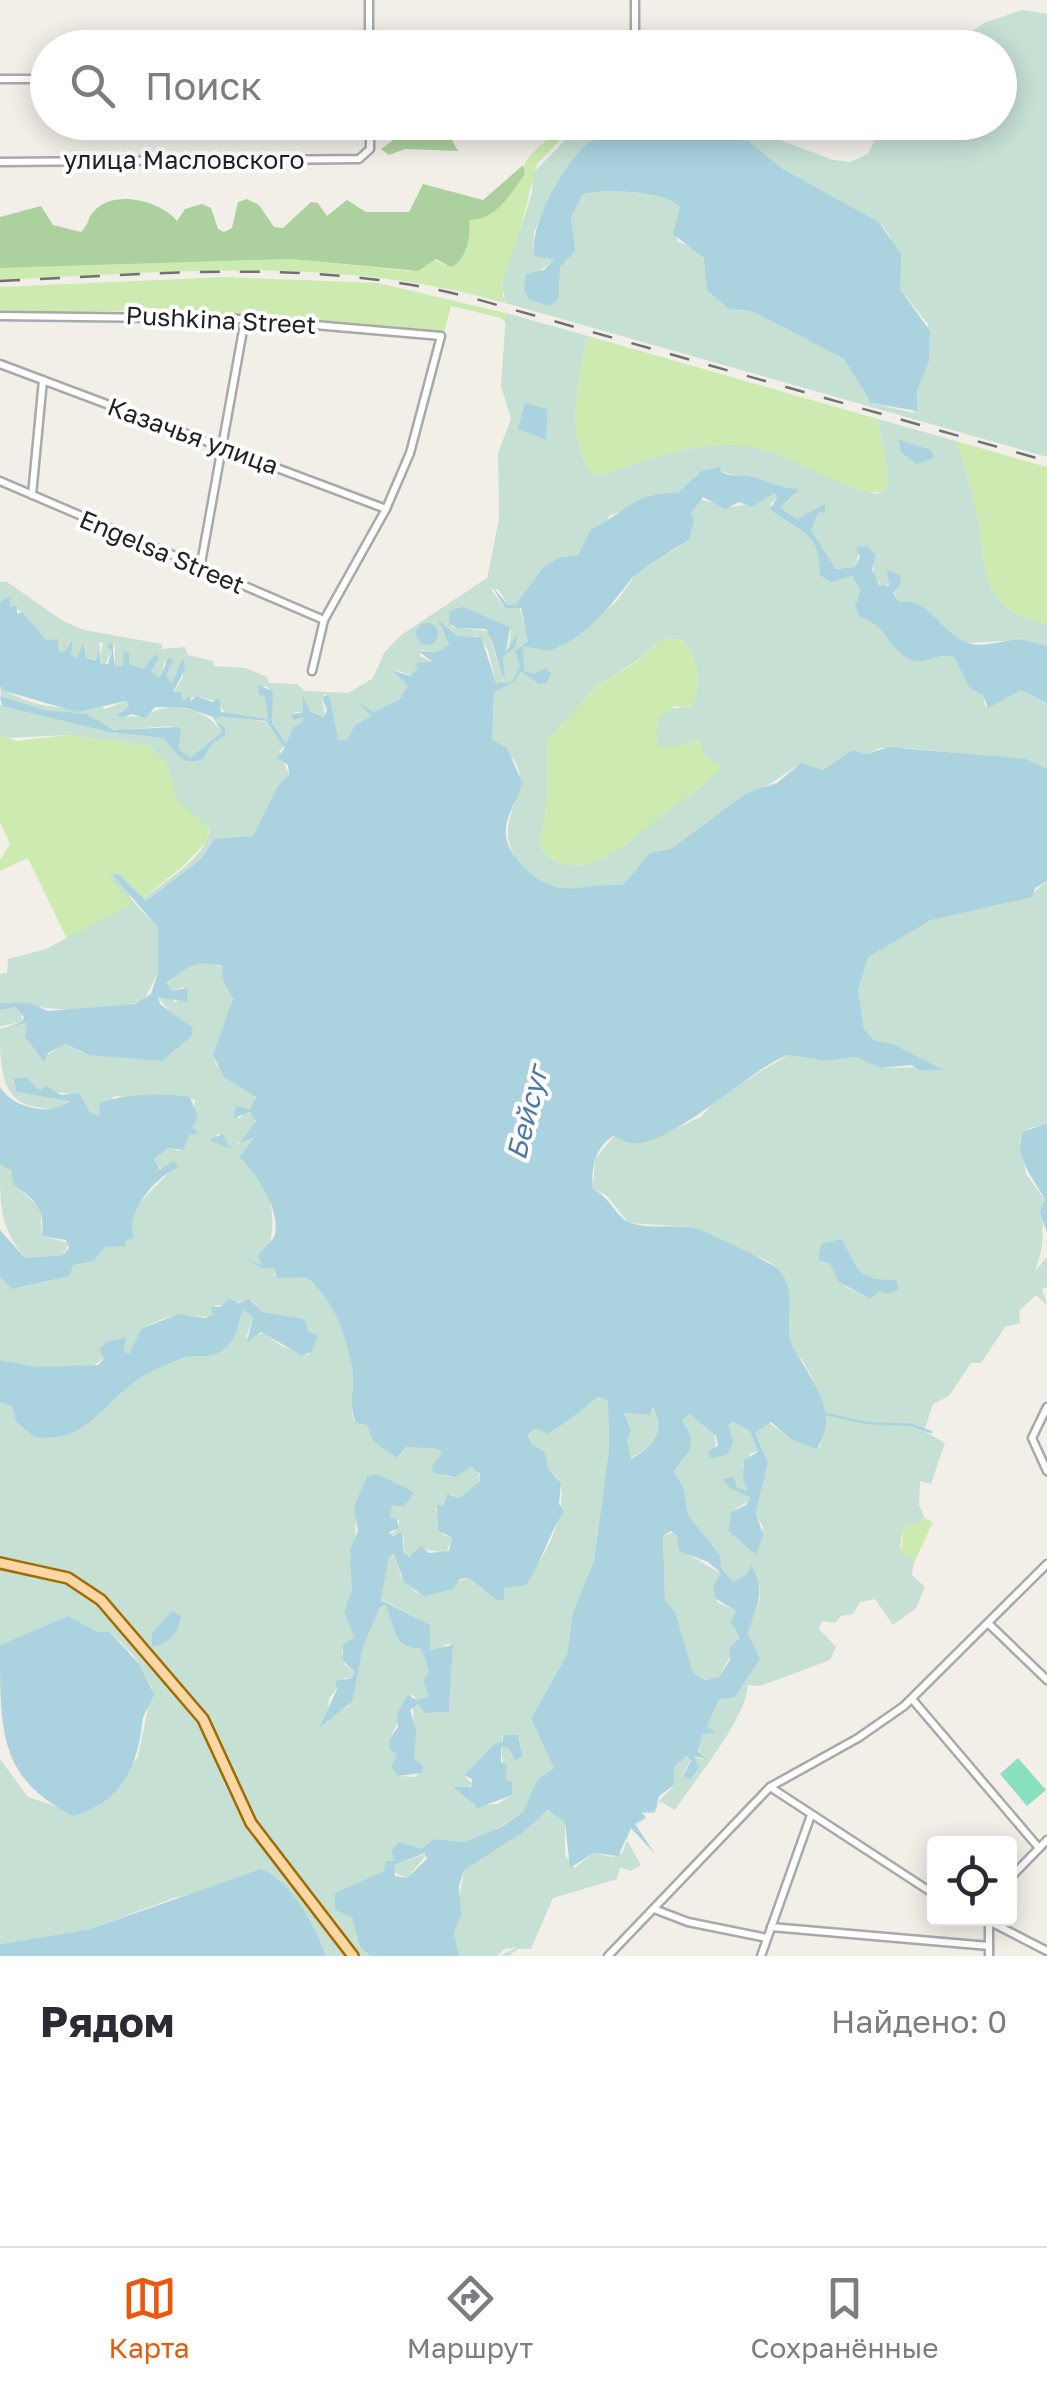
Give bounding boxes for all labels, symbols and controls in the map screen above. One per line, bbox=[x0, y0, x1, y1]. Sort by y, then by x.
search box bbox=[30, 30, 1017, 140]
icon: search bbox=[65, 58, 120, 113]
text: Поиск bbox=[145, 63, 262, 108]
street label: улица Масловского bbox=[63, 144, 305, 175]
street label: Pushkina Street bbox=[125, 299, 317, 340]
street label: Казачья улица bbox=[104, 390, 283, 481]
street label: Engelsa Street bbox=[75, 503, 249, 600]
water label: Бейсуг bbox=[499, 1059, 555, 1163]
map controls bbox=[927, 1836, 1017, 1926]
button: locate bbox=[927, 1836, 1017, 1926]
text: Рядом bbox=[40, 1996, 174, 2046]
text: Найдено: 0 bbox=[831, 2002, 1007, 2040]
tab: Карта bbox=[109, 2271, 190, 2364]
tab: Маршрут bbox=[407, 2271, 533, 2364]
tab: Сохранённые bbox=[750, 2271, 938, 2364]

